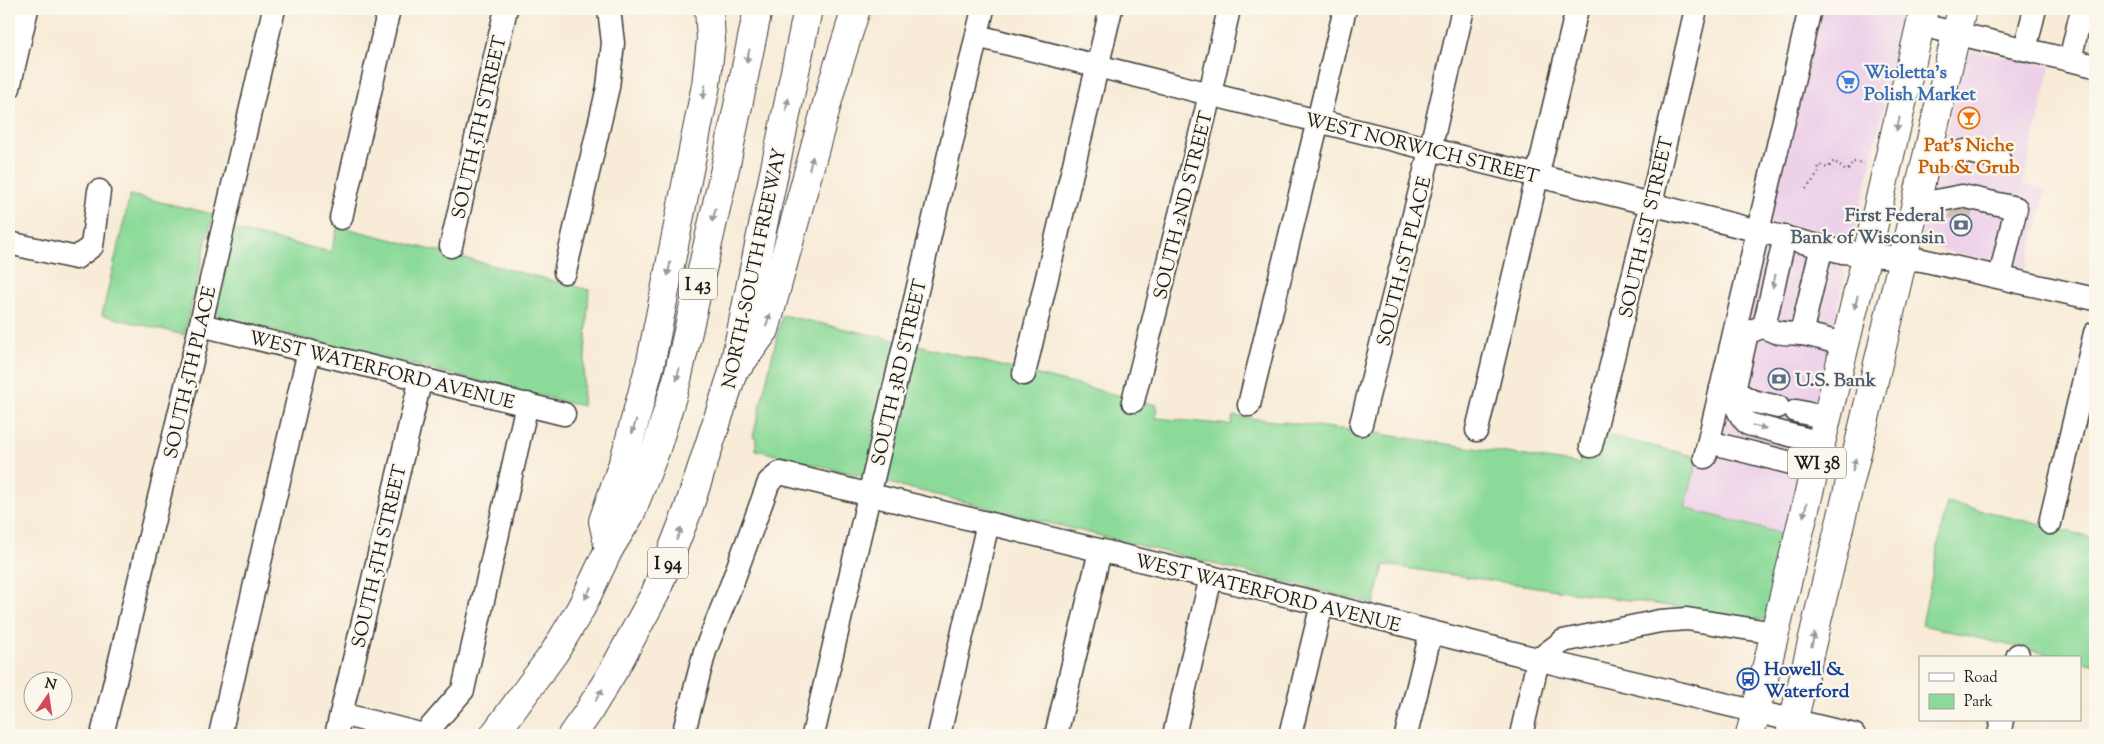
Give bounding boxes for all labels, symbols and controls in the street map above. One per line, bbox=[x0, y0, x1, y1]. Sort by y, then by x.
street label: SOUTH 5TH STREET bbox=[446, 33, 515, 222]
one-way arrow bbox=[744, 49, 752, 64]
place label: Wioletta's Polish Market bbox=[1864, 60, 1976, 109]
supermarket icon: Wioletta's Polish Market bbox=[1836, 70, 1860, 94]
one-way arrow bbox=[700, 84, 708, 100]
one-way arrow bbox=[784, 96, 792, 112]
bar icon: Pat's Niche Pub & Grub bbox=[1957, 106, 1981, 130]
street label: WEST NORWICH STREET bbox=[1302, 107, 1541, 192]
street label: SOUTH 2ND STREET bbox=[1148, 109, 1221, 303]
one-way arrow bbox=[1894, 117, 1902, 132]
place label: Pat's Niche Pub & Grub bbox=[1918, 133, 2020, 182]
street label: SOUTH 1ST STREET bbox=[1613, 134, 1681, 321]
street label: NORTH-SOUTH FREEWAY bbox=[717, 145, 794, 391]
one-way arrow bbox=[807, 156, 815, 171]
street label: SOUTH 1ST PLACE bbox=[1371, 173, 1440, 349]
place label: First Federal Bank of Wisconsin bbox=[1790, 203, 1946, 252]
one-way arrow bbox=[710, 208, 718, 223]
bank icon: First Federal Bank of Wisconsin bbox=[1949, 213, 1973, 237]
one-way arrow bbox=[665, 261, 673, 277]
road number: I 43 bbox=[679, 268, 717, 300]
one-way arrow bbox=[1770, 274, 1778, 289]
street label: SOUTH 3RD STREET bbox=[866, 277, 935, 468]
street label: SOUTH 5TH PLACE bbox=[158, 283, 225, 461]
one-way arrow bbox=[1852, 294, 1860, 309]
one-way arrow bbox=[764, 312, 772, 327]
street label: WEST WATERFORD AVENUE bbox=[246, 325, 518, 418]
one-way arrow bbox=[674, 366, 682, 381]
bank icon: U.S. Bank bbox=[1767, 367, 1791, 391]
place label: U.S. Bank bbox=[1795, 368, 1877, 395]
one-way arrow bbox=[629, 420, 637, 435]
one-way arrow bbox=[1752, 423, 1767, 431]
road number: WI 38 bbox=[1788, 448, 1846, 478]
one-way arrow bbox=[1850, 457, 1858, 472]
street label: SOUTH 5TH STREET bbox=[346, 462, 415, 651]
one-way arrow bbox=[1801, 503, 1809, 518]
one-way arrow bbox=[675, 526, 683, 541]
road number: I 94 bbox=[648, 548, 688, 578]
street label: WEST WATERFORD AVENUE bbox=[1132, 548, 1404, 641]
one-way arrow bbox=[584, 586, 592, 600]
one-way arrow bbox=[1809, 633, 1817, 648]
legend bbox=[1919, 656, 2082, 722]
place label: Howell & Waterford bbox=[1764, 657, 1850, 706]
bus stop icon: Howell & Waterford bbox=[1736, 667, 1760, 691]
text: Road bbox=[1964, 668, 1998, 689]
north arrow bbox=[22, 672, 72, 722]
text: N bbox=[43, 674, 58, 696]
one-way arrow bbox=[594, 688, 603, 701]
text: Park bbox=[1964, 692, 1993, 713]

